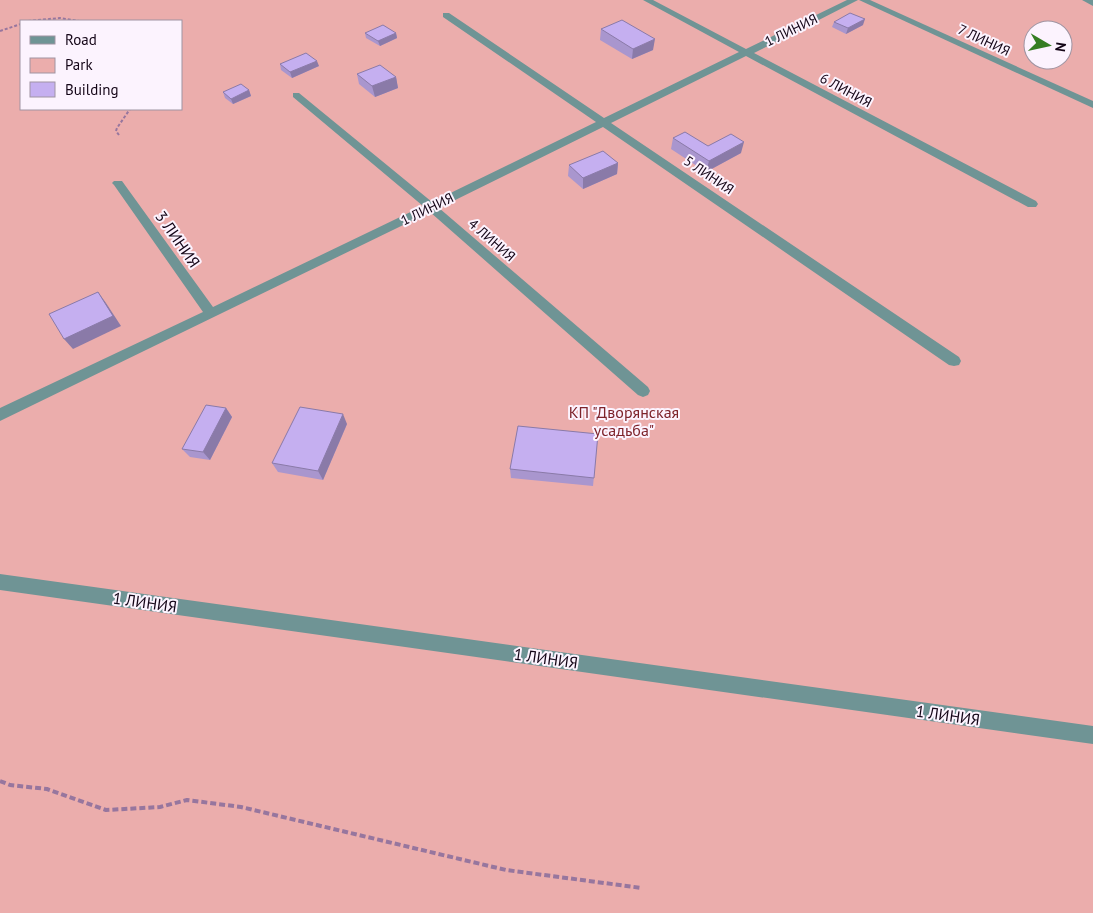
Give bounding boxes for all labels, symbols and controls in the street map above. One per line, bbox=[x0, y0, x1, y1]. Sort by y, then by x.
street label: 1 ЛИНИЯ bbox=[762, 10, 820, 50]
legend bbox=[20, 20, 182, 110]
street label: 7 ЛИНИЯ bbox=[955, 20, 1013, 60]
north arrow bbox=[1023, 20, 1073, 70]
text: Road bbox=[65, 30, 97, 49]
text: N bbox=[1051, 41, 1070, 53]
text: Park bbox=[65, 55, 93, 74]
street label: 6 ЛИНИЯ bbox=[817, 69, 875, 111]
text: Building bbox=[65, 80, 119, 99]
street label: 5 ЛИНИЯ bbox=[681, 152, 737, 198]
street label: 1 ЛИНИЯ bbox=[398, 189, 456, 229]
street label: 3 ЛИНИЯ bbox=[151, 207, 205, 271]
street label: 4 ЛИНИЯ bbox=[465, 215, 519, 265]
park label: КП "Дворянская усадьба" bbox=[569, 402, 679, 440]
street label: 1 ЛИНИЯ bbox=[112, 588, 178, 616]
street label: 1 ЛИНИЯ bbox=[513, 644, 579, 672]
street label: 1 ЛИНИЯ bbox=[915, 701, 981, 729]

